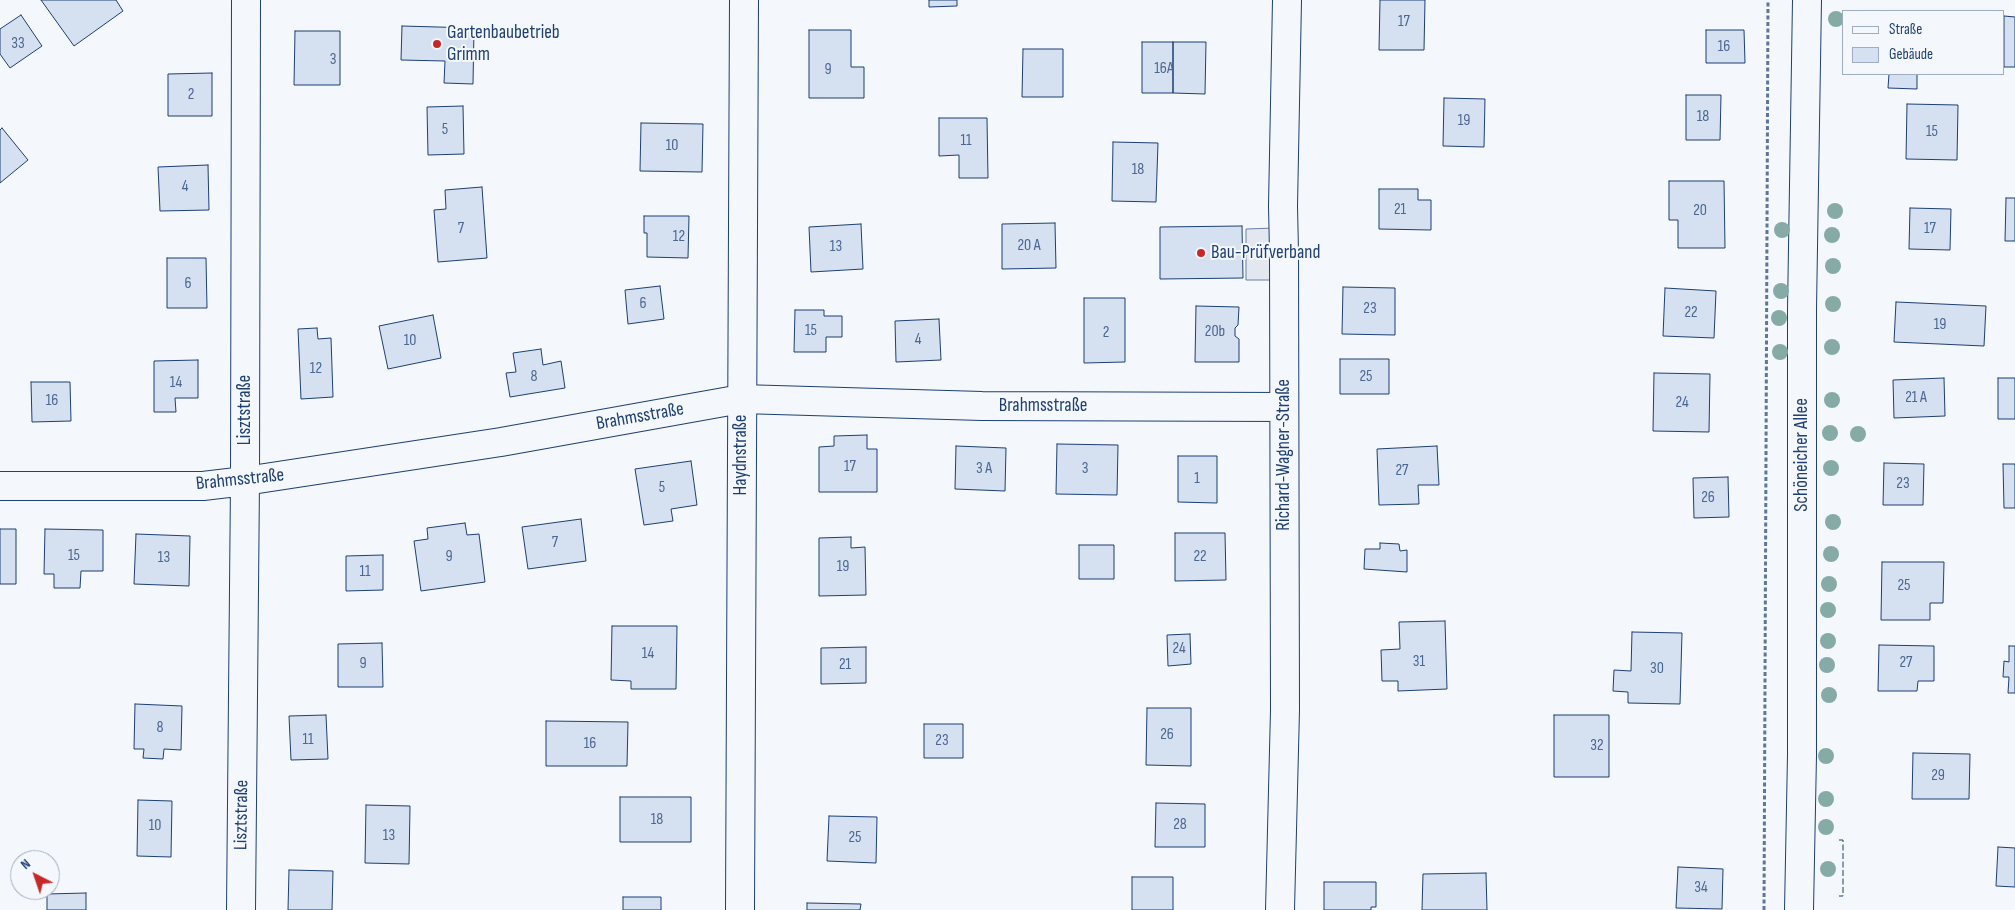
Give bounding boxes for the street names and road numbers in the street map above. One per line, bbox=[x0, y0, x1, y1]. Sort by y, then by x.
street label: Lisztstraße bbox=[234, 375, 256, 445]
street label: Richard-Wagner-Straße bbox=[1273, 379, 1295, 531]
street label: Brahmsstraße bbox=[999, 395, 1087, 417]
street label: Brahmsstraße bbox=[594, 398, 686, 436]
street label: Schöneicher Allee bbox=[1791, 398, 1813, 512]
street label: Haydnstraße bbox=[730, 415, 752, 495]
street label: Brahmsstraße bbox=[195, 464, 285, 496]
street label: Lisztstraße bbox=[230, 780, 254, 850]

